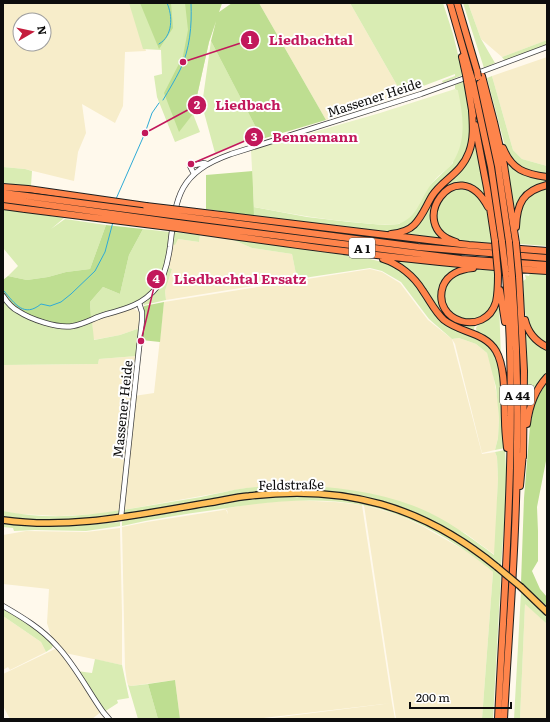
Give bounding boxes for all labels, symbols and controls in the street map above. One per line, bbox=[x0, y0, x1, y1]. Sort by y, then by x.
north arrow bbox=[12, 12, 52, 52]
text: N bbox=[34, 24, 51, 36]
callout: Liedbachtal bbox=[240, 27, 361, 53]
text: Liedbachtal bbox=[269, 29, 353, 49]
text: 1 bbox=[248, 30, 253, 48]
street label: Massener Heide bbox=[324, 73, 424, 121]
callout: Liedbach bbox=[187, 92, 289, 118]
text: Liedbach bbox=[215, 94, 281, 114]
text: 2 bbox=[194, 95, 201, 113]
callout: Bennemann bbox=[244, 124, 366, 150]
text: Bennemann bbox=[272, 126, 358, 146]
text: 3 bbox=[251, 127, 258, 145]
road number: A 1 bbox=[349, 238, 375, 258]
callout: Liedbachtal Ersatz bbox=[146, 266, 314, 292]
text: Liedbachtal Ersatz bbox=[174, 268, 307, 288]
text: 4 bbox=[152, 269, 160, 287]
street label: Massener Heide bbox=[107, 359, 137, 459]
road number: A 44 bbox=[500, 385, 534, 405]
street label: Feldstraße bbox=[258, 474, 324, 494]
scale bar bbox=[410, 684, 511, 710]
text: 200 m bbox=[416, 688, 450, 706]

